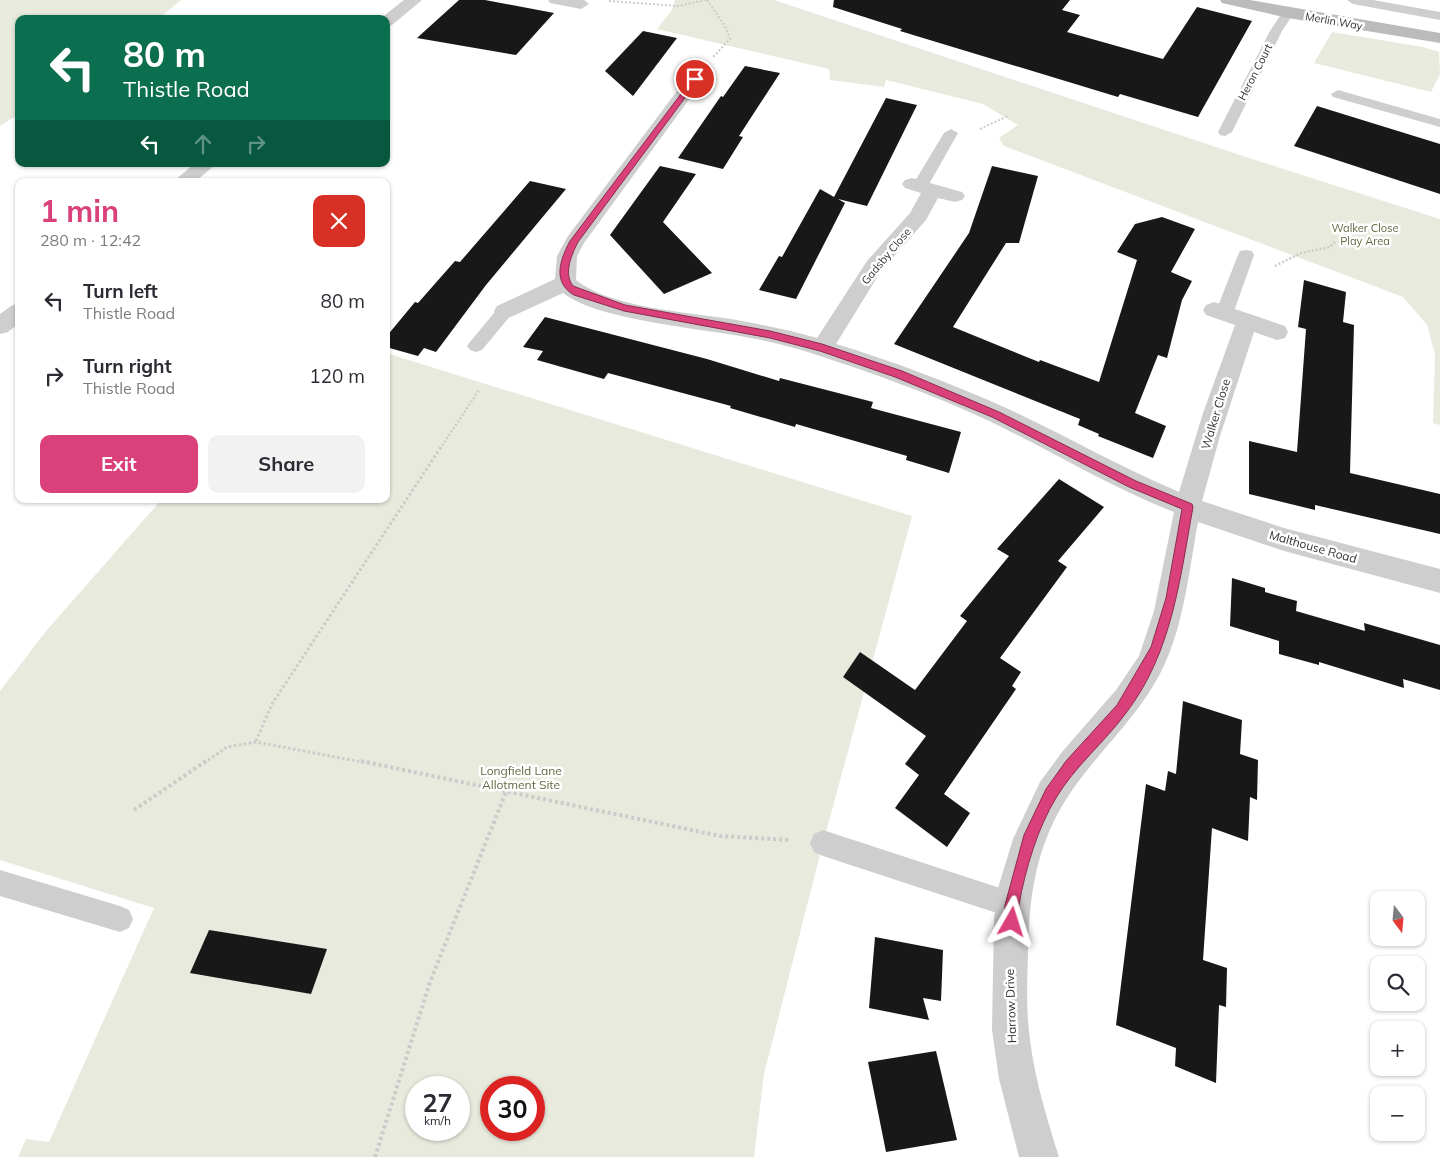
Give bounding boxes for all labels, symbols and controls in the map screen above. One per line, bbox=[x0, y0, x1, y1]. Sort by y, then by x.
street label: Merlin Way bbox=[1304, 9, 1364, 33]
text: 80 m bbox=[123, 32, 206, 76]
icon: left bbox=[40, 35, 105, 100]
street label: Heron Court bbox=[1235, 41, 1275, 103]
pin bbox=[674, 58, 716, 100]
icon: arrive bbox=[681, 65, 709, 93]
text: Thistle Road bbox=[123, 75, 250, 103]
icon: left bbox=[136, 130, 164, 158]
icon: ahead bbox=[189, 130, 217, 158]
icon: right bbox=[242, 130, 270, 158]
text: 1 min bbox=[40, 192, 119, 230]
button: close bbox=[313, 195, 365, 247]
park label: Walker Close Play Area bbox=[1331, 221, 1399, 248]
street label: Gadsby Close bbox=[858, 225, 914, 287]
text: 280 m · 12:42 bbox=[40, 230, 141, 250]
text: Turn left bbox=[83, 279, 158, 303]
icon: left bbox=[40, 287, 68, 315]
text: 80 m bbox=[321, 289, 365, 313]
text: Thistle Road bbox=[83, 303, 175, 323]
text: Turn right bbox=[83, 354, 172, 378]
icon: right bbox=[40, 362, 68, 390]
text: 120 m bbox=[309, 364, 365, 388]
street label: Walker Close bbox=[1198, 377, 1233, 451]
text: Thistle Road bbox=[83, 378, 175, 398]
button: Exit bbox=[40, 435, 198, 493]
button: Share bbox=[208, 435, 365, 493]
street label: Malthouse Road bbox=[1268, 527, 1359, 566]
park label: Longfield Lane Allotment Site bbox=[480, 763, 562, 792]
north arrow bbox=[1370, 891, 1425, 946]
map controls bbox=[1370, 891, 1425, 1141]
position arrow bbox=[985, 895, 1037, 947]
button: search bbox=[1370, 956, 1425, 1011]
street label: Harrow Drive bbox=[1002, 969, 1019, 1043]
button: + bbox=[1370, 1021, 1425, 1076]
speed limit sign: 30 bbox=[480, 1076, 545, 1141]
button: − bbox=[1370, 1086, 1425, 1141]
text: 27 bbox=[422, 1087, 453, 1118]
text: km/h bbox=[424, 1113, 451, 1128]

